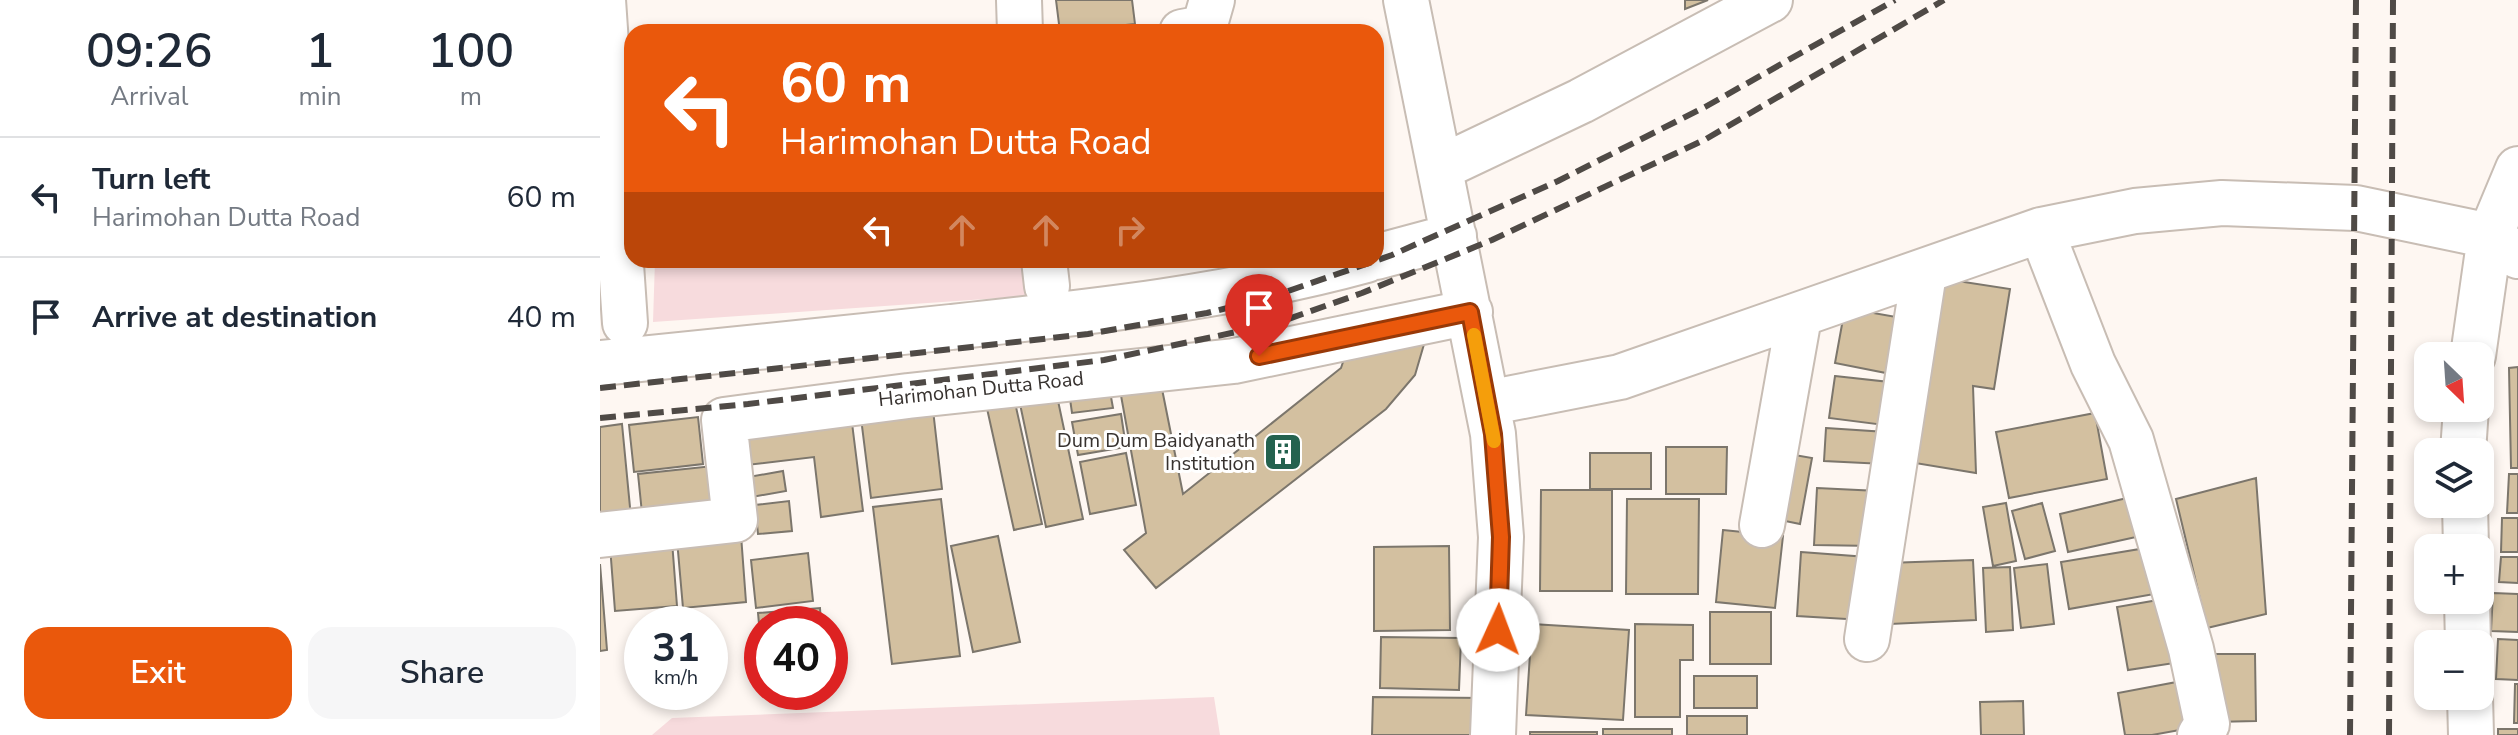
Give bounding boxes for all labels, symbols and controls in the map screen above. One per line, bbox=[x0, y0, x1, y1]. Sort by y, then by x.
text: 09:26 bbox=[86, 18, 213, 84]
text: 1 bbox=[306, 18, 334, 84]
text: 100 bbox=[428, 18, 514, 84]
text: 60 m bbox=[780, 45, 911, 122]
icon: left bbox=[648, 56, 752, 160]
text: Arrival bbox=[110, 79, 188, 114]
text: min bbox=[299, 79, 342, 114]
text: m bbox=[460, 79, 482, 114]
text: Harimohan Dutta Road bbox=[780, 118, 1152, 167]
text: Turn left bbox=[92, 159, 210, 200]
icon: left bbox=[24, 175, 68, 219]
text: 60 m bbox=[507, 177, 576, 218]
text: Harimohan Dutta Road bbox=[92, 200, 360, 235]
icon: left bbox=[856, 208, 900, 252]
icon: ahead bbox=[940, 208, 984, 252]
icon: ahead bbox=[1024, 208, 1068, 252]
icon: right bbox=[1108, 208, 1152, 252]
pin bbox=[1225, 274, 1293, 356]
icon: arrive bbox=[1237, 286, 1281, 330]
icon: arrive bbox=[24, 295, 68, 339]
text: Arrive at destination bbox=[92, 297, 377, 338]
text: 40 m bbox=[507, 297, 576, 338]
north arrow bbox=[2414, 342, 2494, 422]
map controls bbox=[2414, 342, 2494, 710]
street label: Harimohan Dutta Road bbox=[877, 365, 1085, 413]
place label: Dum Dum Baidyanath Institution bbox=[1057, 427, 1255, 477]
building icon: Dum Dum Baidyanath Institution bbox=[1262, 431, 1304, 473]
button: layers bbox=[2414, 438, 2494, 518]
button: + bbox=[2414, 534, 2494, 614]
position arrow bbox=[1456, 588, 1540, 672]
speed limit sign: 40 bbox=[744, 606, 848, 710]
text: 31 bbox=[652, 621, 700, 675]
button: Exit bbox=[24, 627, 292, 719]
button: Share bbox=[308, 627, 576, 719]
button: − bbox=[2414, 630, 2494, 710]
text: km/h bbox=[654, 664, 698, 691]

